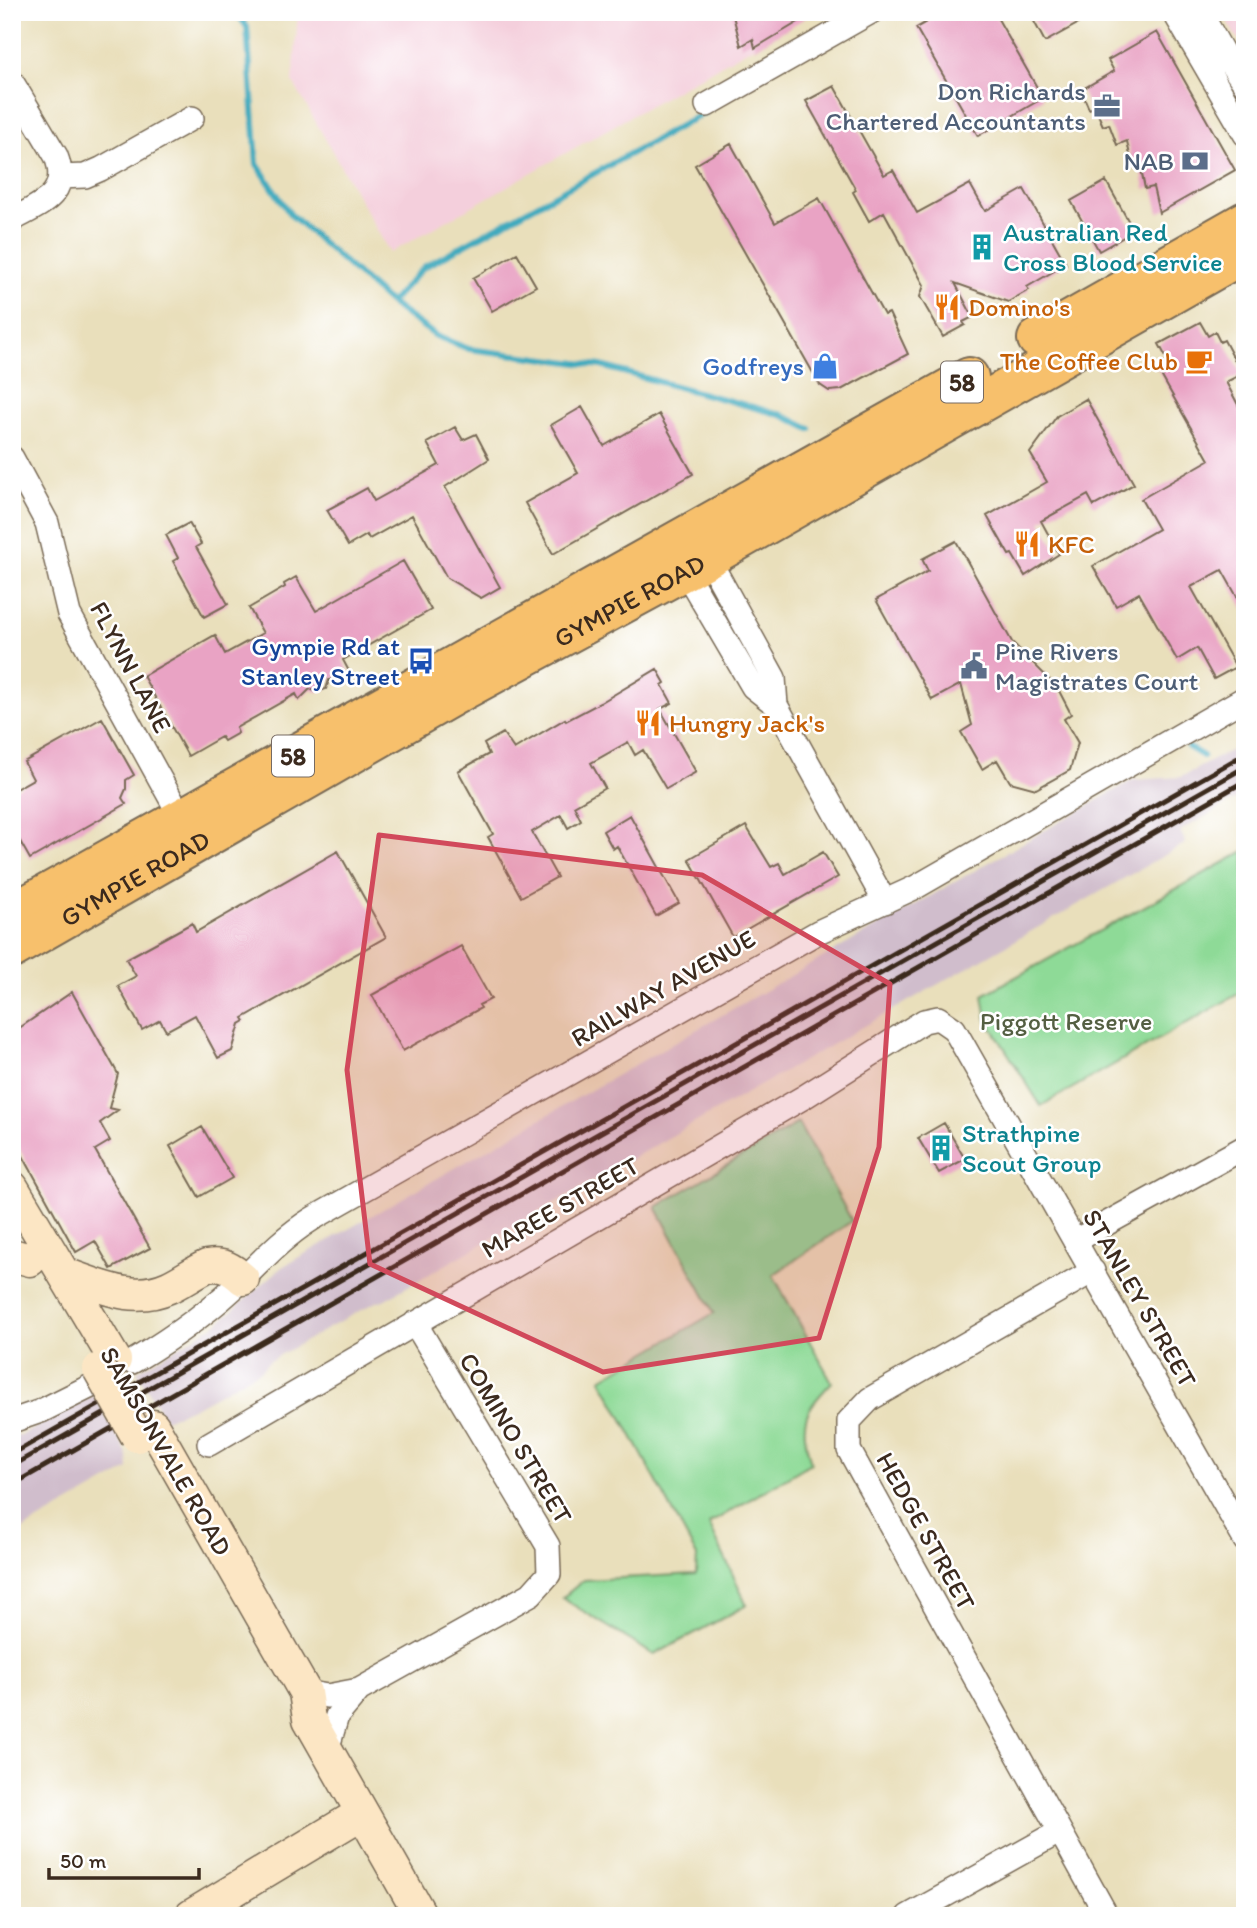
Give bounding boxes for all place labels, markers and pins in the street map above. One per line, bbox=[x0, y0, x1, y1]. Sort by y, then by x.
place label: Don Richards Chartered Accountants bbox=[825, 75, 1086, 137]
office icon: Don Richards Chartered Accountants bbox=[1092, 91, 1122, 121]
place label: NAB bbox=[1123, 145, 1174, 177]
bank icon: NAB bbox=[1180, 146, 1210, 176]
place label: Australian Red Cross Blood Service bbox=[1003, 216, 1223, 278]
building icon: Australian Red Cross Blood Service bbox=[967, 232, 997, 262]
place label: Domino's bbox=[968, 291, 1071, 323]
restaurant icon: Domino's bbox=[932, 292, 962, 322]
place label: The Coffee Club bbox=[1000, 345, 1178, 377]
cafe icon: The Coffee Club bbox=[1184, 346, 1214, 376]
place label: Godfreys bbox=[702, 350, 804, 382]
shop icon: Godfreys bbox=[810, 351, 840, 381]
place label: KFC bbox=[1048, 528, 1095, 560]
restaurant icon: KFC bbox=[1012, 529, 1042, 559]
place label: Gympie Rd at Stanley Street bbox=[241, 630, 400, 692]
place label: Pine Rivers Magistrates Court bbox=[995, 635, 1199, 697]
bus stop icon: Gympie Rd at Stanley Street bbox=[406, 646, 436, 676]
public building icon: Pine Rivers Magistrates Court bbox=[959, 651, 989, 681]
place label: Hungry Jack's bbox=[669, 707, 825, 739]
restaurant icon: Hungry Jack's bbox=[633, 708, 663, 738]
place label: Strathpine Scout Group bbox=[962, 1117, 1102, 1179]
building icon: Strathpine Scout Group bbox=[926, 1133, 956, 1163]

